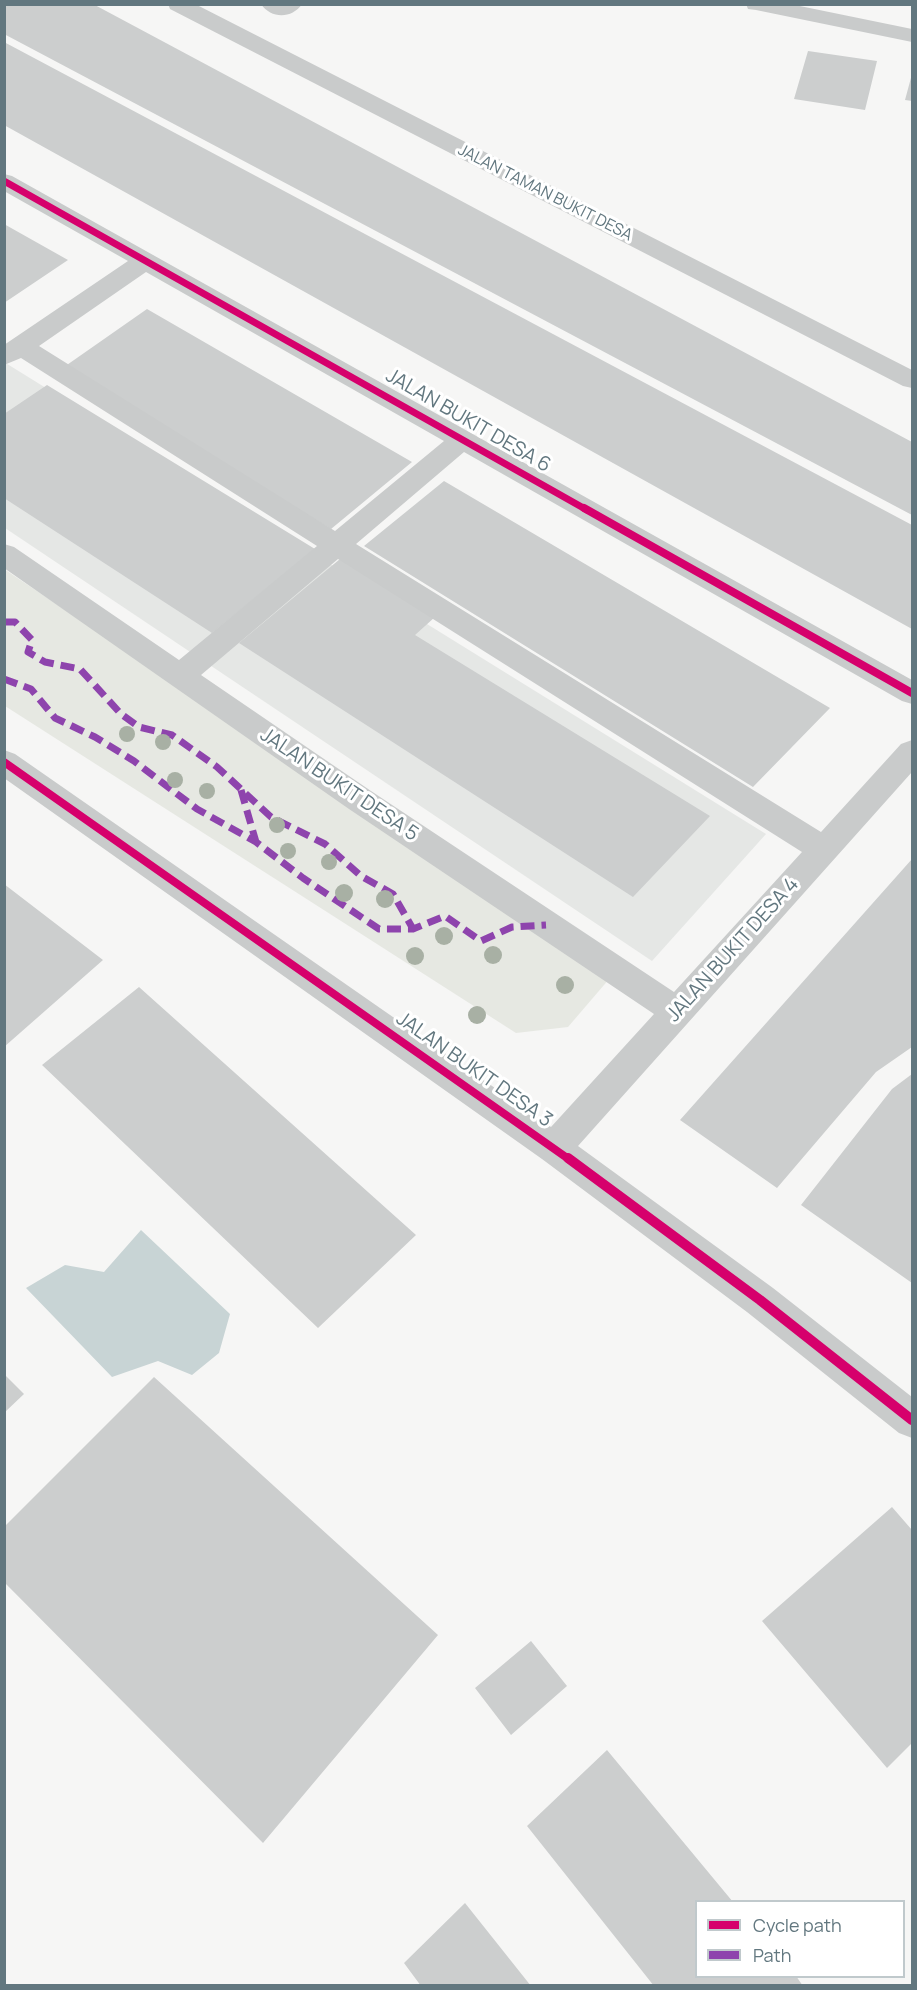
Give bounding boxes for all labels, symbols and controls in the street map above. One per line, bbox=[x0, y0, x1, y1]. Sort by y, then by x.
street label: JALAN TAMAN BUKIT DESA bbox=[455, 141, 635, 245]
street label: JALAN BUKIT DESA 6 bbox=[381, 364, 555, 478]
street label: JALAN BUKIT DESA 5 bbox=[255, 723, 423, 847]
street label: JALAN BUKIT DESA 4 bbox=[662, 873, 804, 1027]
street label: JALAN BUKIT DESA 3 bbox=[391, 1007, 557, 1133]
legend bbox=[695, 1900, 905, 1978]
text: Cycle path bbox=[753, 1913, 842, 1937]
text: Path bbox=[753, 1943, 791, 1967]

